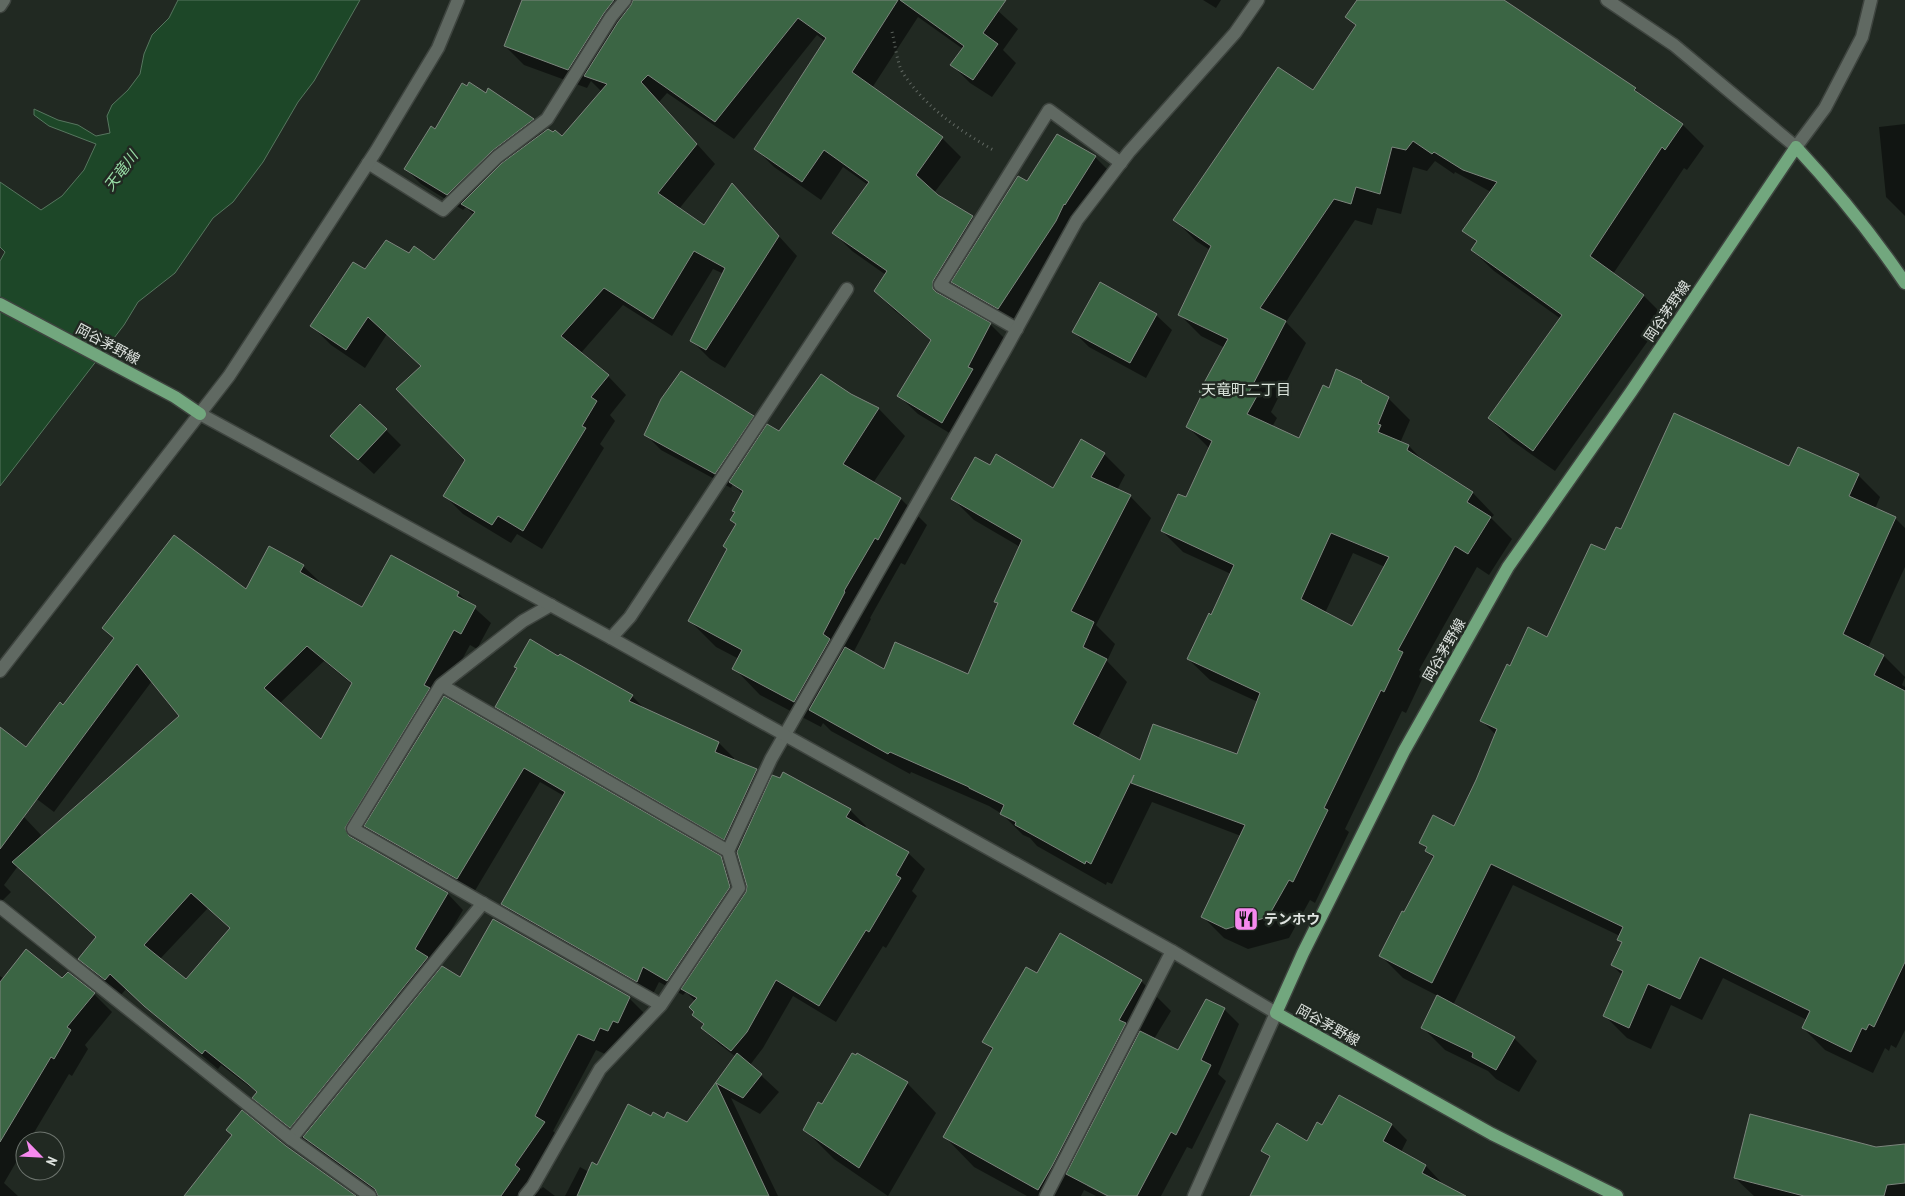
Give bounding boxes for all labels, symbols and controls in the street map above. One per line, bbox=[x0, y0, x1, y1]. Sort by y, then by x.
water label: 天竜川 bbox=[99, 145, 143, 194]
street label: 岡谷茅野線 bbox=[1640, 277, 1694, 345]
street label: 岡谷茅野線 bbox=[73, 320, 143, 368]
district label: 天竜町二丁目 bbox=[1201, 380, 1291, 399]
street label: 岡谷茅野線 bbox=[1419, 615, 1469, 685]
restaurant icon: テンホウ bbox=[1233, 906, 1259, 932]
place label: テンホウ bbox=[1264, 910, 1320, 928]
street label: 岡谷茅野線 bbox=[1293, 1000, 1363, 1050]
north arrow bbox=[15, 1131, 65, 1181]
text: N bbox=[42, 1154, 62, 1168]

